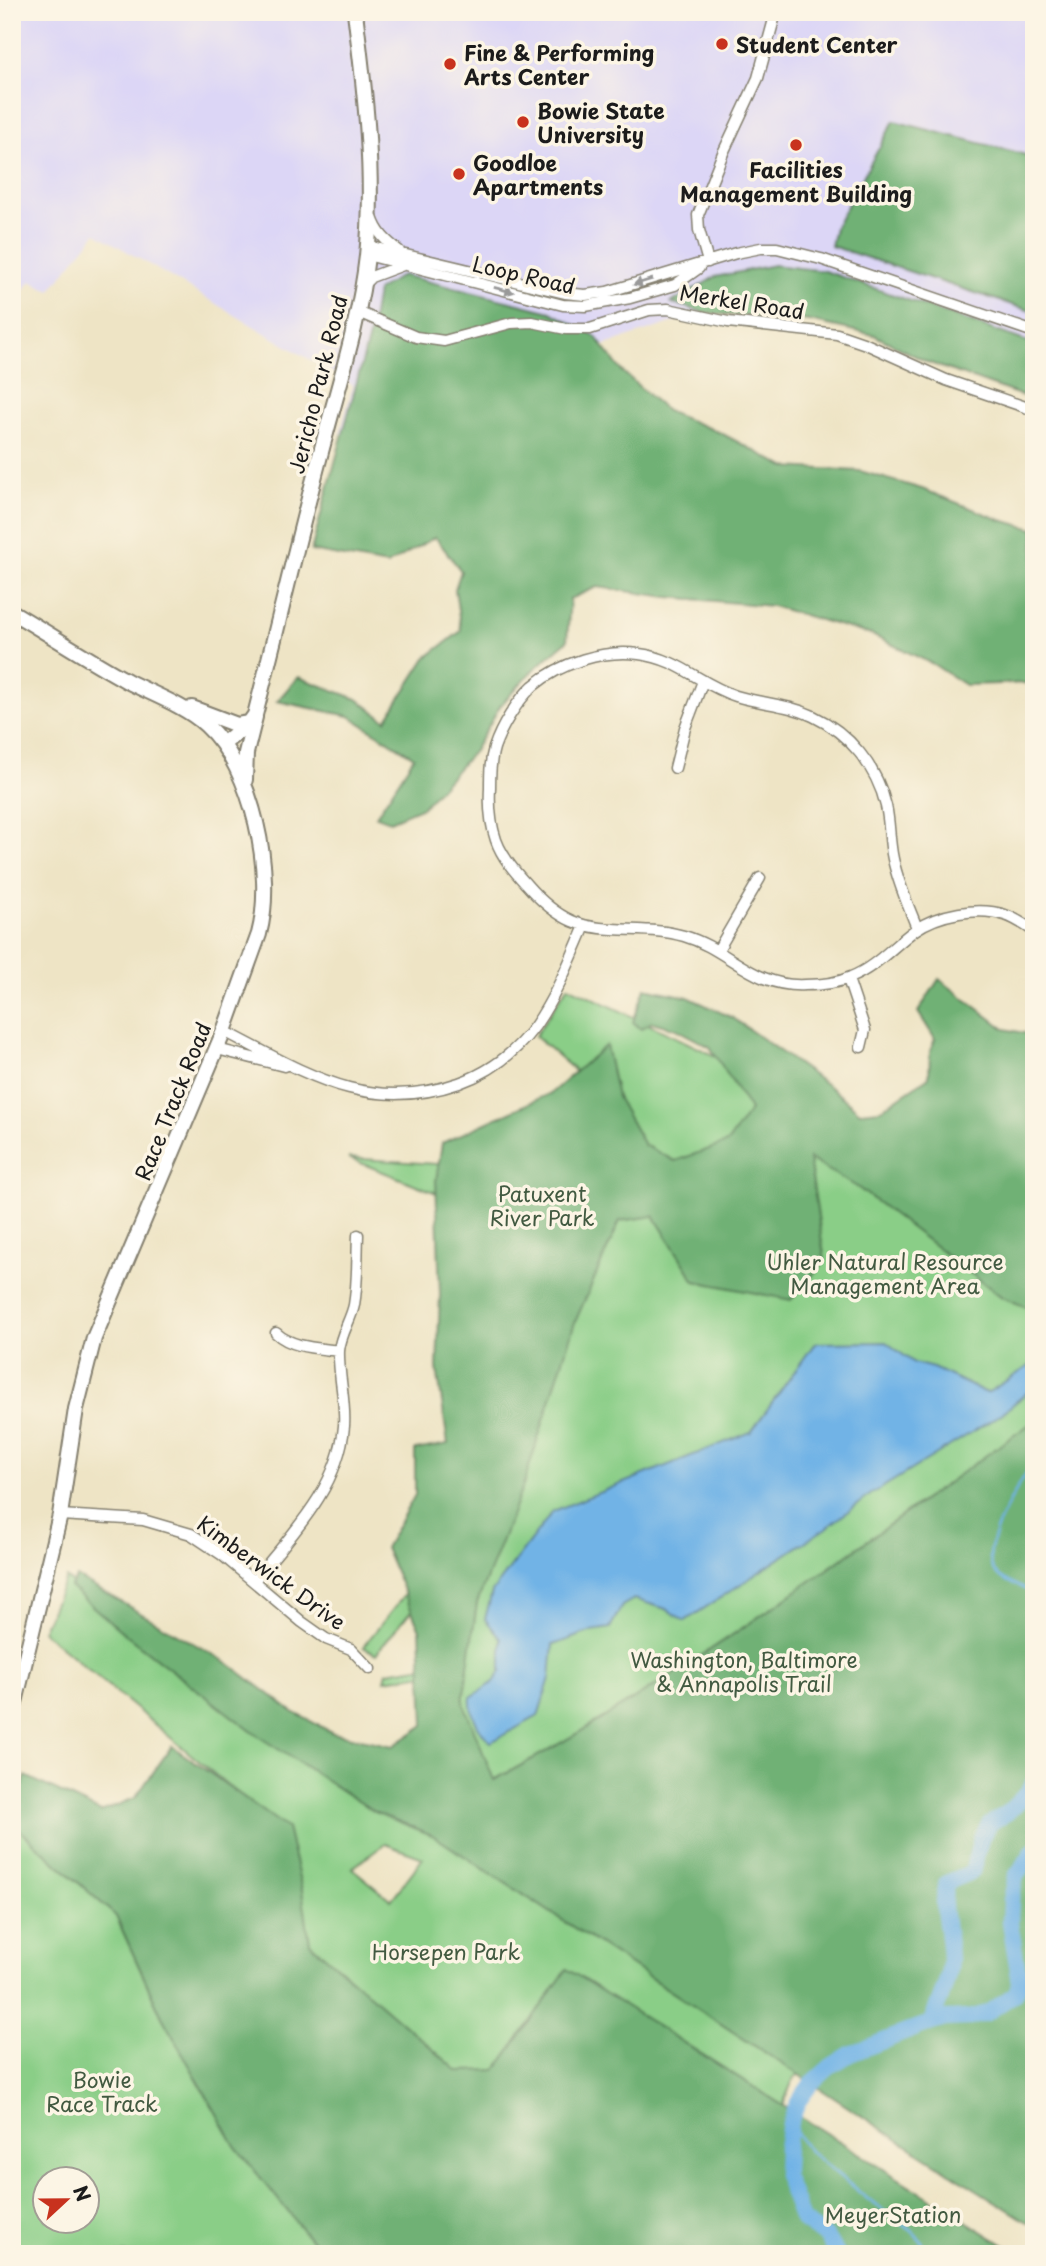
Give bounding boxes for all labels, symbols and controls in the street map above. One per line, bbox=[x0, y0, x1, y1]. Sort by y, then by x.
place label: Student Center bbox=[736, 28, 898, 60]
place label: Fine & Performing Arts Center bbox=[463, 36, 654, 92]
marker: Student Center bbox=[714, 36, 730, 52]
marker: Fine & Performing Arts Center bbox=[442, 56, 458, 72]
place label: Bowie State University bbox=[537, 94, 665, 150]
marker: Bowie State University bbox=[515, 114, 531, 130]
marker: Facilities Management Building bbox=[788, 137, 804, 153]
place label: Goodloe Apartments bbox=[473, 146, 603, 202]
place label: Facilities Management Building bbox=[680, 153, 912, 209]
marker: Goodloe Apartments bbox=[451, 166, 467, 182]
street label: Loop Road bbox=[469, 247, 579, 301]
street label: Merkel Road bbox=[677, 275, 807, 327]
one-way arrow bbox=[633, 277, 654, 287]
one-way arrow bbox=[493, 285, 515, 296]
street label: Jericho Park Road bbox=[279, 291, 355, 477]
street label: Race Track Road bbox=[126, 1017, 218, 1185]
park label: Patuxent River Park bbox=[489, 1177, 595, 1233]
park label: Uhler Natural Resource Management Area bbox=[766, 1245, 1004, 1301]
street label: Kimberwick Drive bbox=[191, 1507, 353, 1637]
park label: Washington, Baltimore & Annapolis Trail bbox=[630, 1643, 858, 1699]
park label: Horsepen Park bbox=[372, 1935, 520, 1967]
park label: Bowie Race Track bbox=[46, 2063, 158, 2119]
north arrow bbox=[32, 2164, 102, 2234]
text: N bbox=[67, 2181, 98, 2205]
park label: MeyerStation bbox=[825, 2198, 961, 2230]

